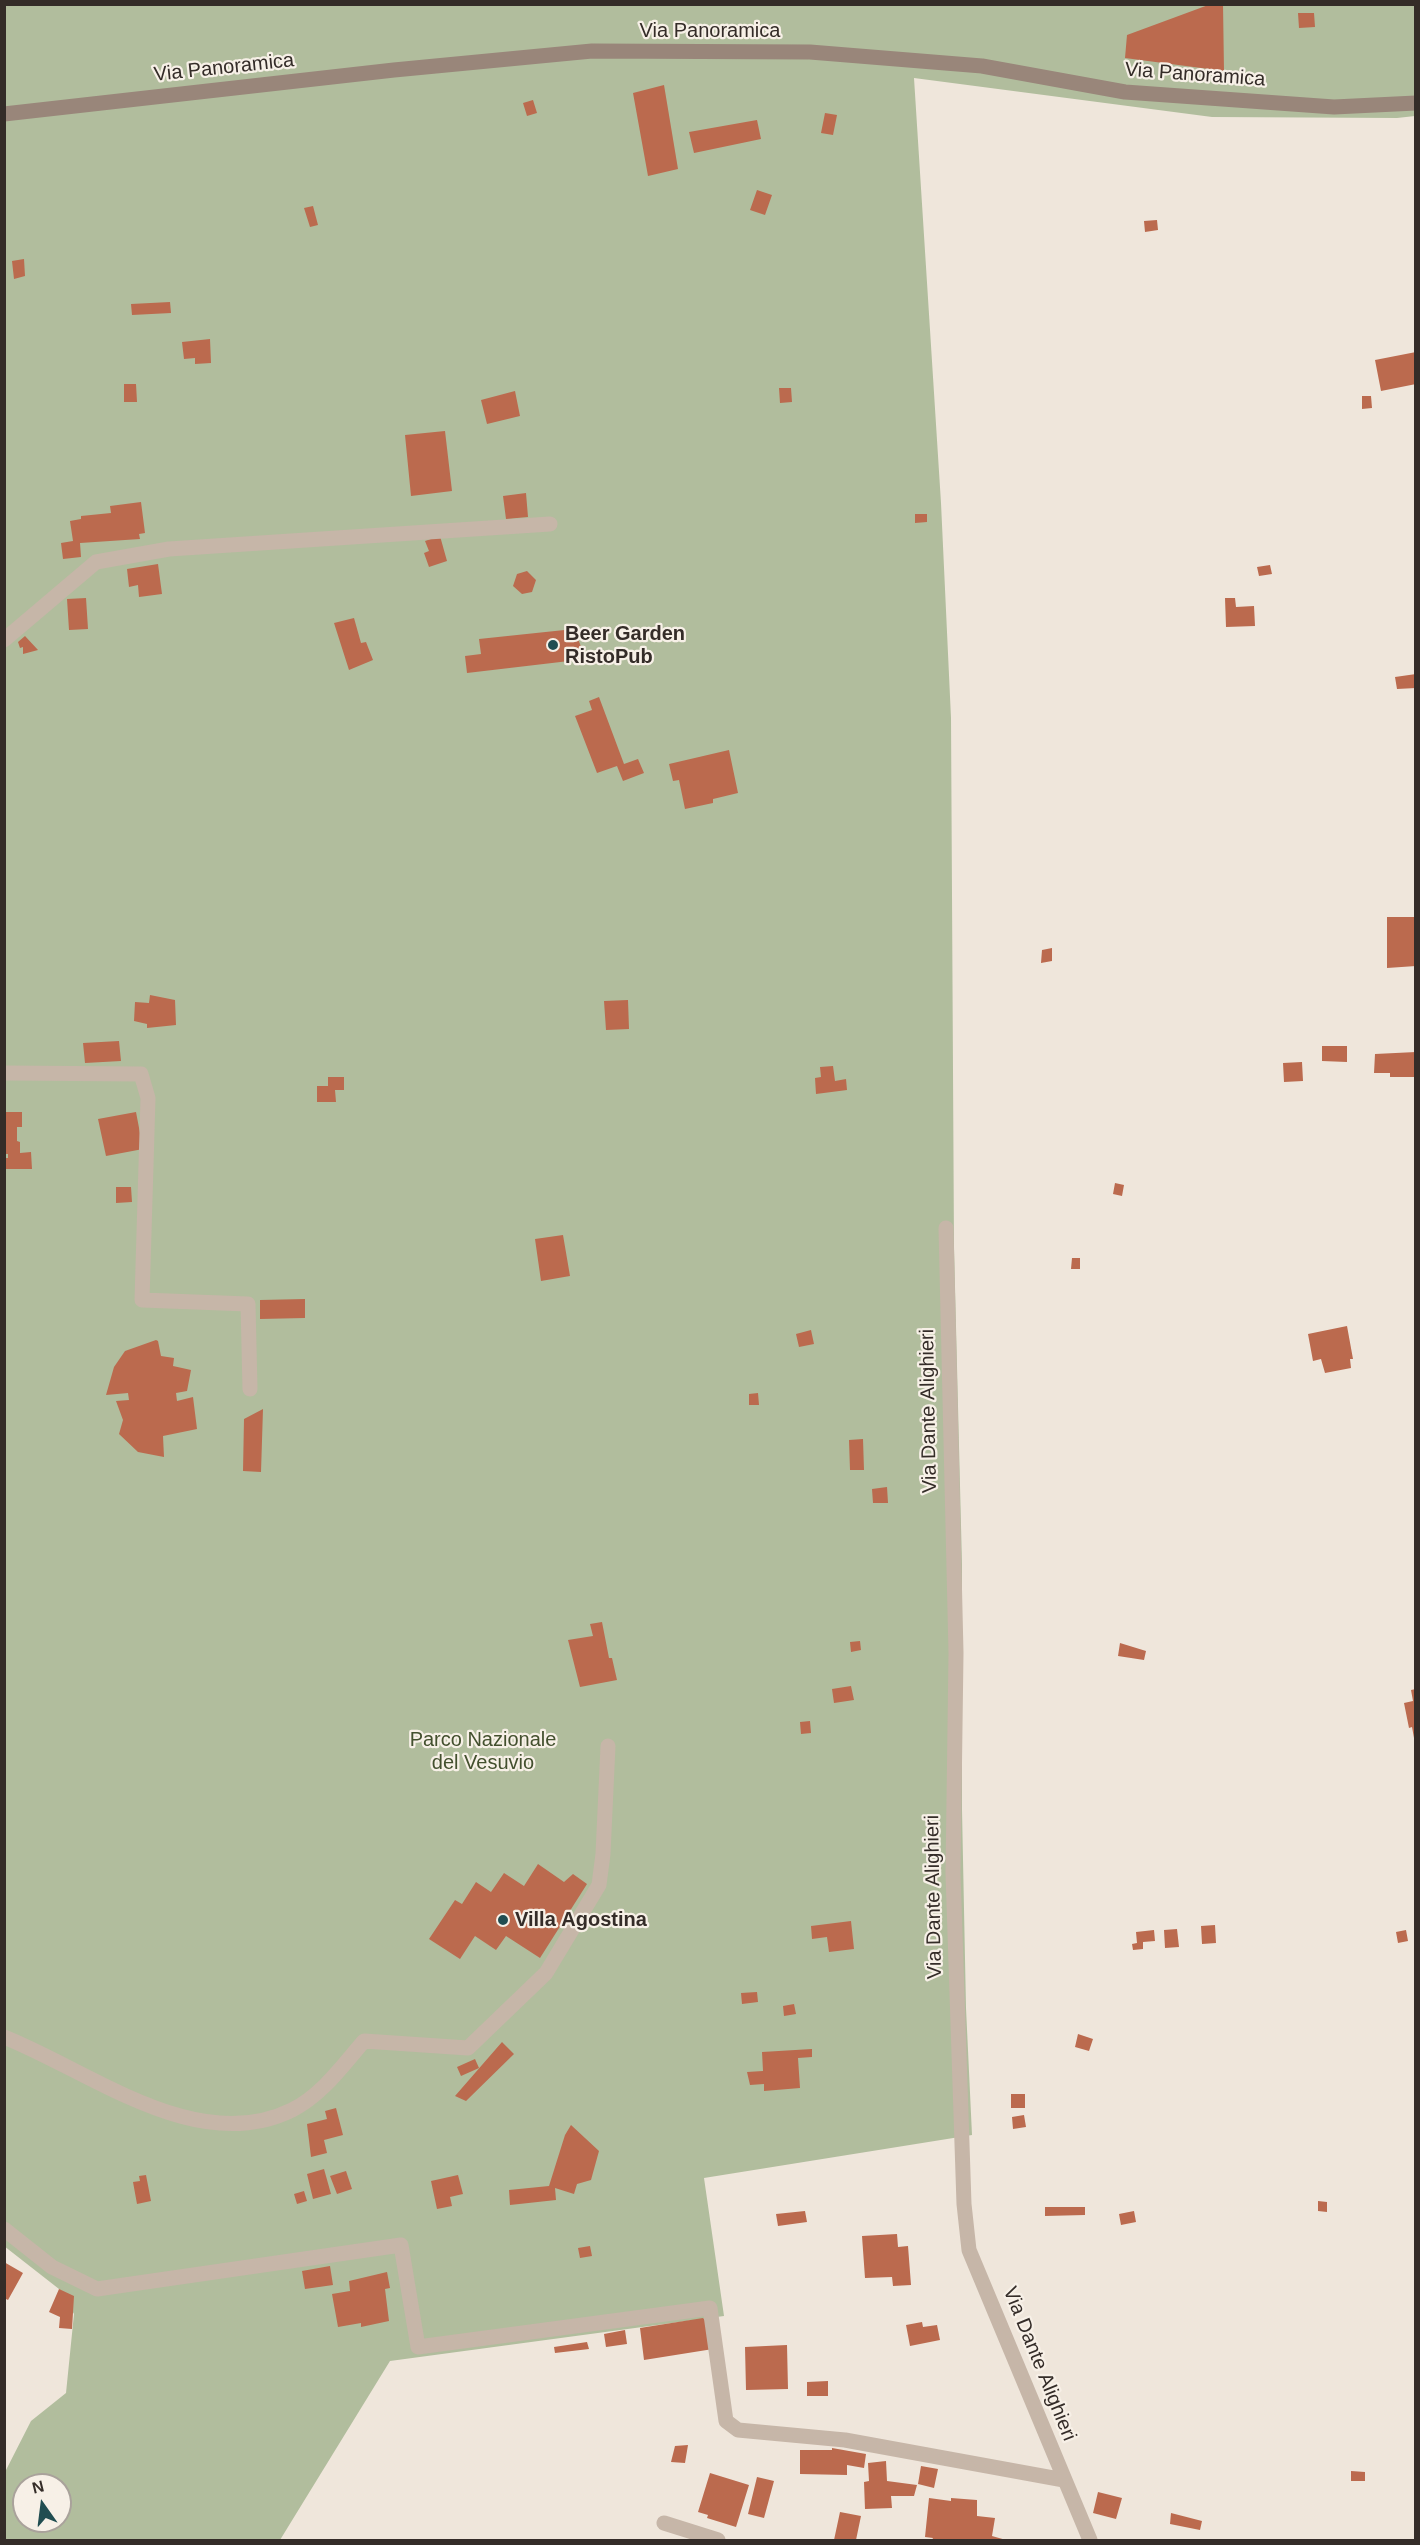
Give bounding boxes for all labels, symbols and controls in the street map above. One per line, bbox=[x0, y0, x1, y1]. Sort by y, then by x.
street label: Via Panoramica bbox=[640, 19, 780, 43]
street label: Via Panoramica bbox=[153, 49, 295, 87]
street label: Via Panoramica bbox=[1124, 58, 1266, 92]
place label: Beer Garden RistoPub bbox=[565, 622, 685, 669]
marker: Beer Garden RistoPub bbox=[546, 638, 560, 652]
street label: Via Dante Alighieri bbox=[916, 1329, 942, 1493]
park label: Parco Nazionale del Vesuvio bbox=[410, 1728, 556, 1775]
street label: Via Dante Alighieri bbox=[921, 1815, 947, 1979]
place label: Villa Agostina bbox=[515, 1908, 647, 1932]
marker: Villa Agostina bbox=[496, 1913, 510, 1927]
street label: Via Dante Alighieri bbox=[997, 2283, 1081, 2445]
north arrow bbox=[12, 2473, 72, 2533]
text: N bbox=[30, 2477, 46, 2497]

